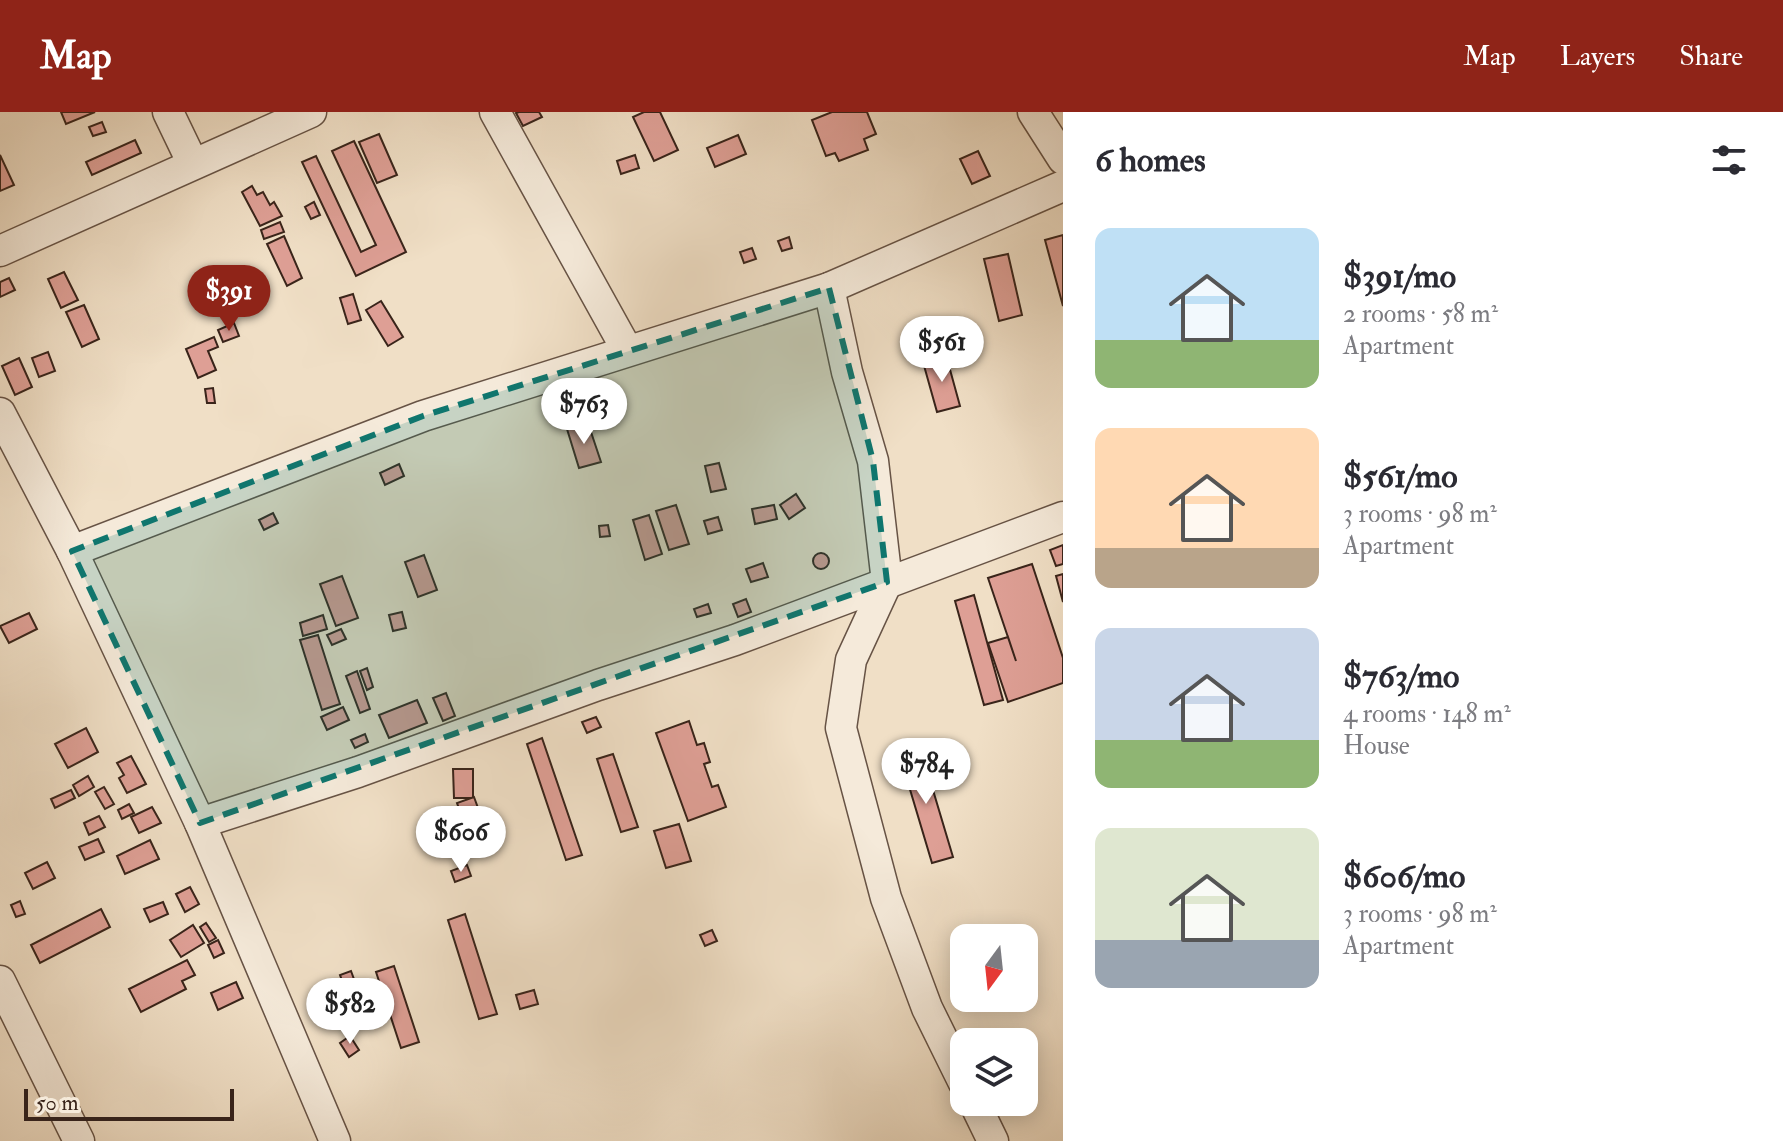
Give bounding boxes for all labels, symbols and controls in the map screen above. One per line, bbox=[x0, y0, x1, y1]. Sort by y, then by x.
text: Map bbox=[40, 32, 111, 80]
text: Map bbox=[1463, 39, 1516, 74]
text: Layers bbox=[1560, 39, 1635, 74]
text: Share bbox=[1679, 39, 1743, 74]
icon: filters bbox=[1707, 138, 1751, 182]
text: 6 homes bbox=[1095, 139, 1206, 182]
text: $391/mo bbox=[1343, 255, 1456, 298]
icon: home bbox=[1159, 260, 1255, 356]
pin: $391 bbox=[182, 265, 276, 333]
text: $391 bbox=[205, 275, 253, 307]
text: 2 rooms · 58 m² bbox=[1343, 298, 1498, 330]
pin: $561 bbox=[895, 316, 989, 384]
text: $561 bbox=[918, 326, 966, 358]
text: Apartment bbox=[1343, 330, 1454, 362]
pin: $763 bbox=[537, 378, 631, 446]
text: $763 bbox=[559, 388, 609, 420]
text: $561/mo bbox=[1343, 455, 1458, 498]
icon: home bbox=[1159, 460, 1255, 556]
text: 3 rooms · 98 m² bbox=[1343, 498, 1497, 530]
text: Apartment bbox=[1343, 530, 1454, 562]
text: $763/mo bbox=[1343, 655, 1460, 698]
icon: home bbox=[1159, 660, 1255, 756]
text: 4 rooms · 148 m² bbox=[1343, 698, 1511, 730]
text: House bbox=[1343, 730, 1410, 762]
pin: $784 bbox=[879, 738, 973, 806]
text: $784 bbox=[900, 748, 952, 780]
pin: $606 bbox=[414, 806, 508, 874]
text: $606 bbox=[434, 816, 488, 848]
text: $606/mo bbox=[1343, 855, 1465, 898]
icon: home bbox=[1159, 860, 1255, 956]
text: 3 rooms · 98 m² bbox=[1343, 898, 1497, 930]
north arrow bbox=[950, 924, 1038, 1012]
map controls bbox=[950, 924, 1038, 1116]
text: Apartment bbox=[1343, 930, 1454, 962]
pin: $582 bbox=[303, 978, 397, 1046]
text: $582 bbox=[324, 988, 376, 1020]
button: layers bbox=[950, 1028, 1038, 1116]
scale bar bbox=[24, 1085, 234, 1121]
text: 50 m bbox=[36, 1089, 78, 1117]

